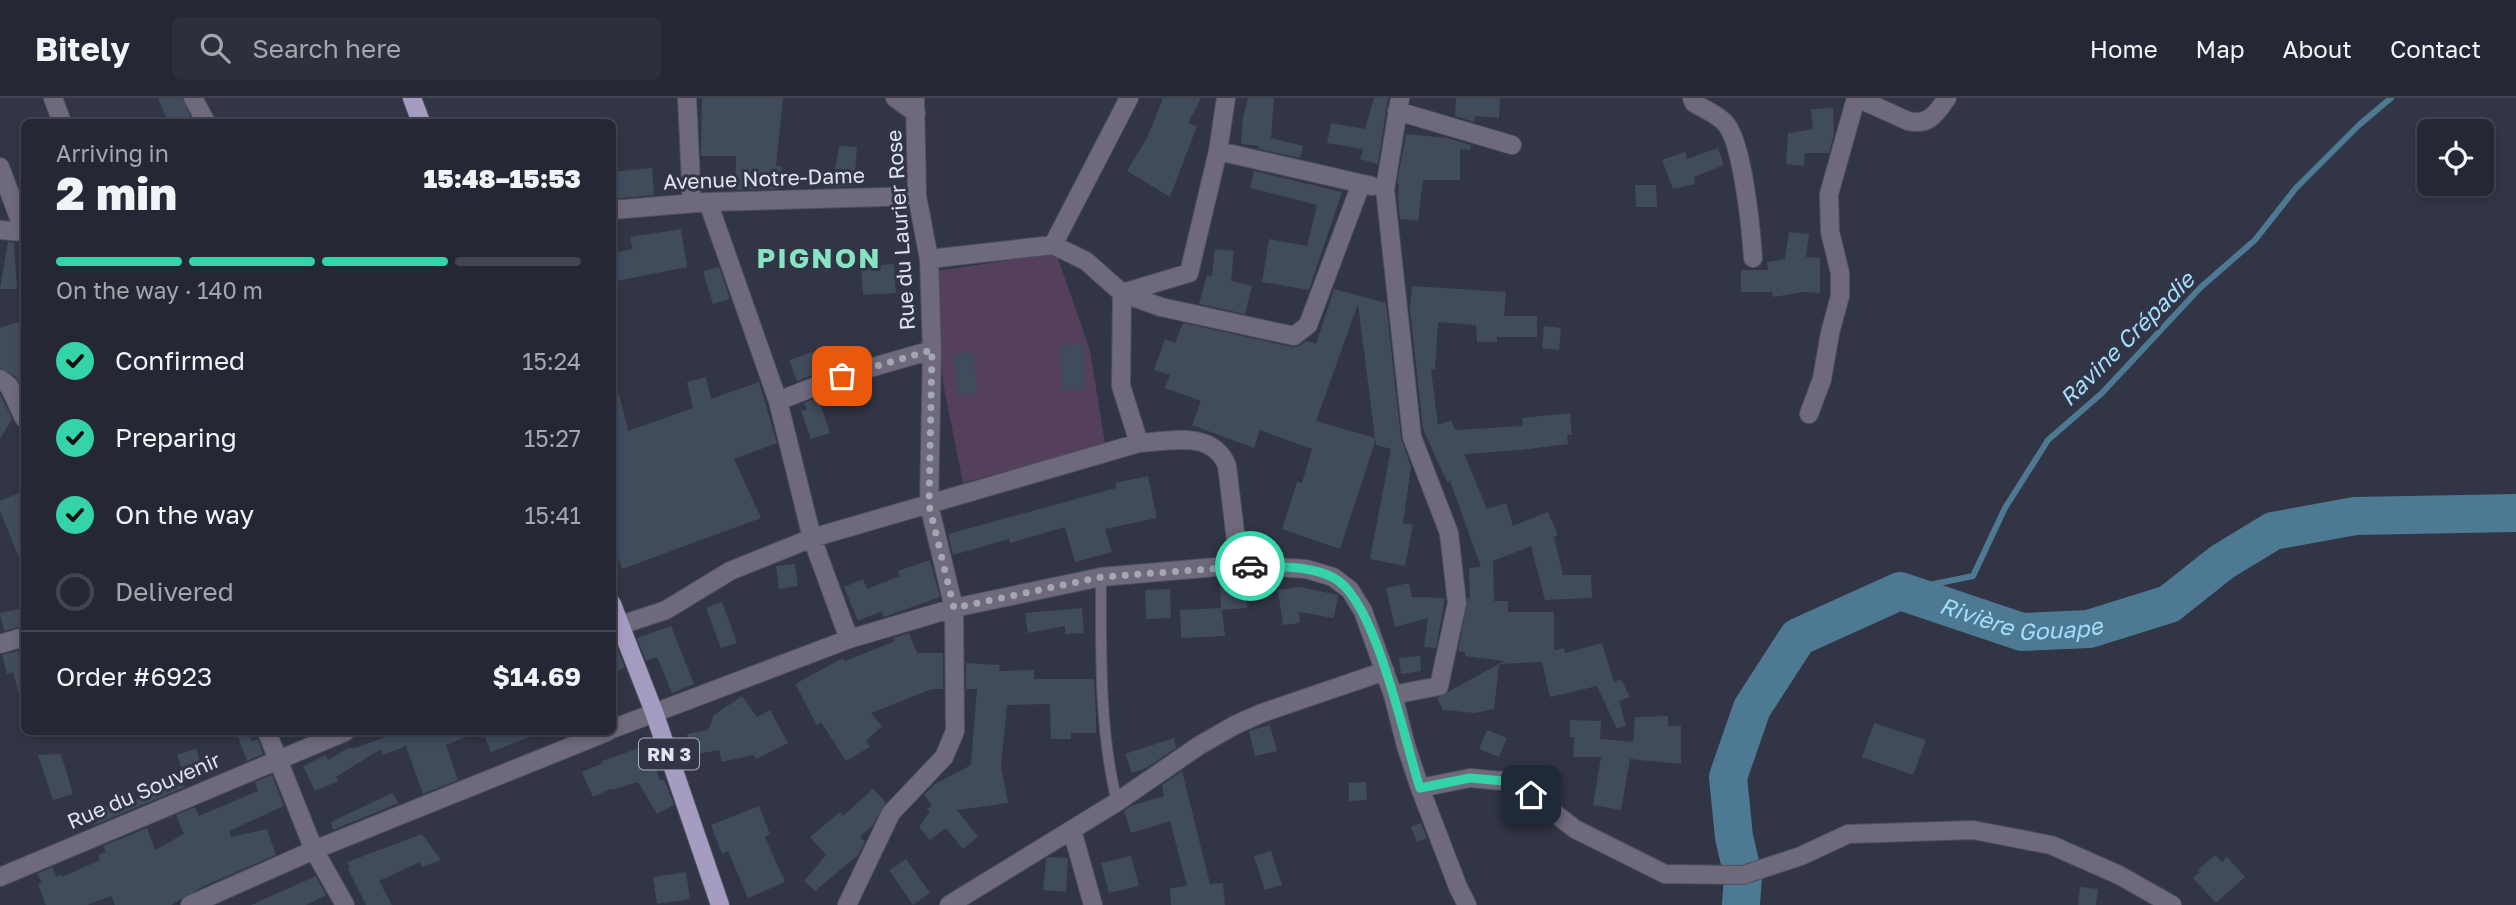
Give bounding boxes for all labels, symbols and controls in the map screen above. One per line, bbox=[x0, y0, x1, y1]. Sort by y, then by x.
search box bbox=[172, 17, 662, 80]
text: Bitely bbox=[35, 29, 130, 68]
icon: search bbox=[196, 29, 234, 67]
text: Search here bbox=[252, 33, 401, 64]
text: Home bbox=[2090, 34, 2158, 63]
text: Map bbox=[2196, 34, 2245, 63]
text: About bbox=[2283, 34, 2352, 63]
text: Contact bbox=[2390, 34, 2481, 63]
map controls bbox=[2417, 119, 2494, 196]
button: locate bbox=[2417, 119, 2494, 196]
street label: Rue du Laurier Rose bbox=[880, 129, 920, 331]
text: Arriving in bbox=[56, 139, 169, 167]
street label: Avenue Notre-Dame bbox=[663, 161, 865, 195]
text: 15:48–15:53 bbox=[423, 163, 581, 194]
text: 2 min bbox=[56, 165, 177, 220]
district label: PIGNON bbox=[757, 241, 881, 274]
water label: Ravine Crépadie bbox=[2053, 264, 2201, 411]
text: On the way · 140 m bbox=[56, 276, 263, 304]
icon: check bbox=[56, 342, 94, 380]
text: Confirmed bbox=[115, 345, 245, 376]
pin bbox=[812, 346, 872, 406]
text: 15:24 bbox=[522, 347, 581, 375]
icon: bag bbox=[823, 357, 861, 395]
icon: check bbox=[56, 419, 94, 457]
text: Preparing bbox=[115, 422, 237, 453]
text: 15:27 bbox=[524, 424, 581, 452]
icon: check bbox=[56, 496, 94, 534]
text: On the way bbox=[115, 499, 254, 530]
text: 15:41 bbox=[524, 501, 581, 529]
courier bbox=[1215, 531, 1285, 601]
icon: car bbox=[1231, 547, 1269, 585]
text: Delivered bbox=[115, 576, 234, 607]
water label: Rivière Gouape bbox=[1936, 590, 2107, 645]
text: Order #6923 bbox=[56, 661, 212, 692]
text: $14.69 bbox=[493, 661, 581, 692]
road number: RN 3 bbox=[639, 738, 699, 769]
street label: Rue du Souvenir bbox=[63, 746, 224, 834]
pin bbox=[1501, 765, 1561, 825]
icon: home bbox=[1512, 776, 1550, 814]

